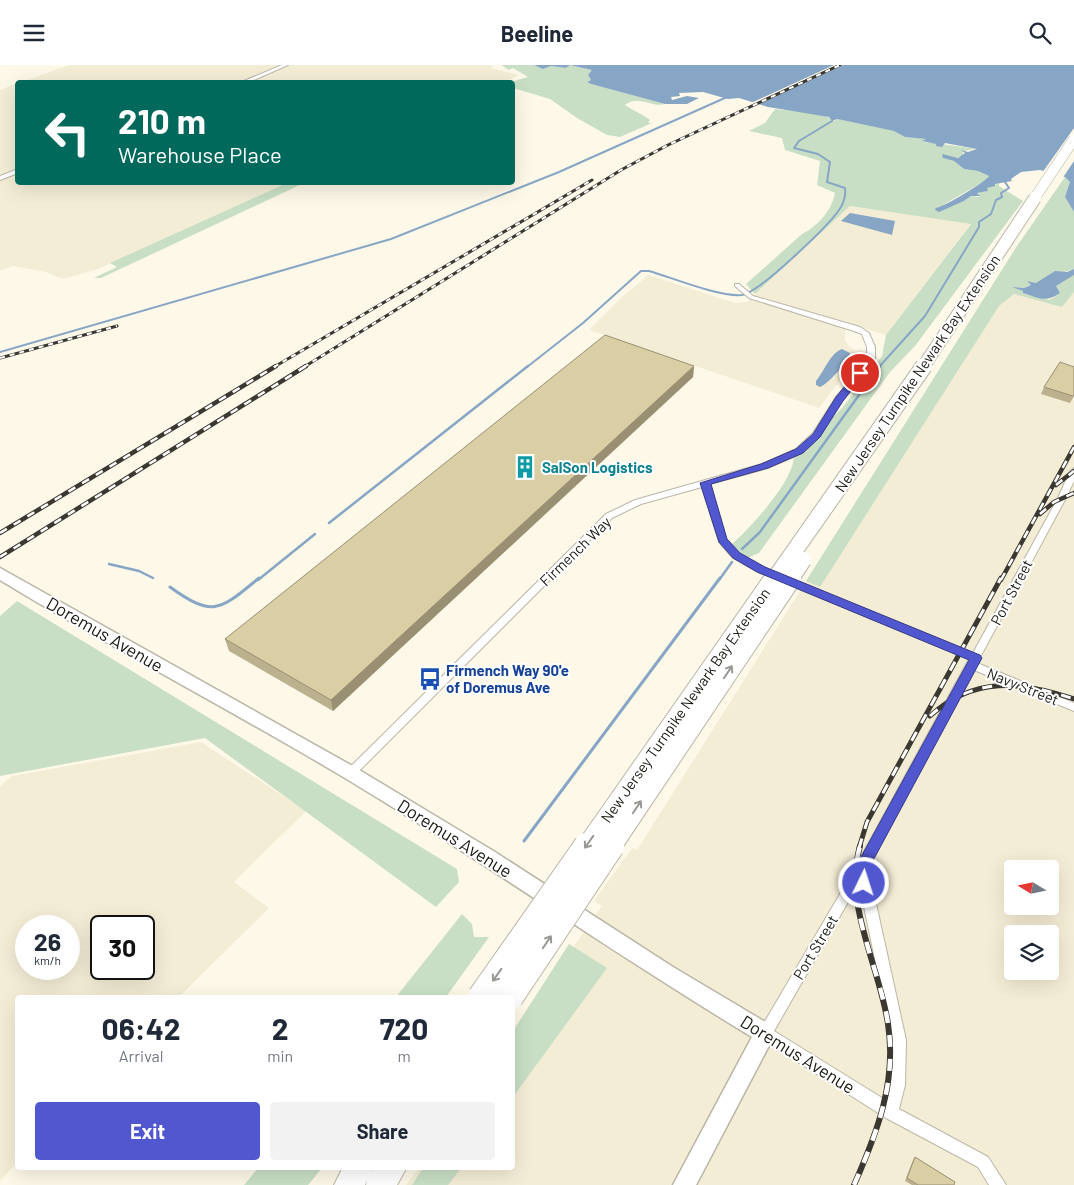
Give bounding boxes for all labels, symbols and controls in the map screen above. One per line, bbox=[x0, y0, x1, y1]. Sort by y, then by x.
icon: menu bbox=[20, 19, 48, 47]
icon: search bbox=[1026, 19, 1054, 47]
text: Beeline bbox=[501, 20, 573, 46]
text: 210 m bbox=[118, 99, 206, 141]
icon: left bbox=[35, 100, 100, 165]
text: Warehouse Place bbox=[118, 141, 282, 167]
street label: New Jersey Turnpike Newark Bay Extension bbox=[831, 251, 1003, 495]
pin bbox=[839, 352, 881, 394]
icon: arrive bbox=[846, 359, 874, 387]
building icon: SalSon Logistics bbox=[512, 454, 538, 480]
place label: SalSon Logistics bbox=[542, 458, 653, 476]
street label: Firmench Way bbox=[536, 513, 614, 589]
street label: Port Street bbox=[986, 556, 1036, 628]
street label: New Jersey Turnpike Newark Bay Extension bbox=[597, 584, 773, 826]
street label: Doremus Avenue bbox=[43, 592, 167, 676]
place label: Firmench Way 90'e of Doremus Ave bbox=[446, 661, 569, 696]
street label: Navy Street bbox=[985, 663, 1061, 709]
bus stop icon: Firmench Way 90'e of Doremus Ave bbox=[417, 666, 443, 692]
one-way arrow bbox=[723, 666, 733, 680]
street label: Doremus Avenue bbox=[394, 794, 516, 882]
one-way arrow bbox=[632, 801, 642, 815]
one-way arrow bbox=[584, 835, 594, 849]
position arrow bbox=[837, 856, 889, 908]
north arrow bbox=[1004, 860, 1059, 915]
map controls bbox=[1004, 860, 1059, 980]
street label: Port Street bbox=[789, 912, 841, 982]
speed limit sign: 30 bbox=[90, 915, 155, 980]
button: layers bbox=[1004, 925, 1059, 980]
text: 26 bbox=[34, 926, 61, 956]
one-way arrow bbox=[542, 936, 552, 950]
text: km/h bbox=[34, 953, 61, 967]
one-way arrow bbox=[492, 968, 502, 982]
text: 06:42 bbox=[102, 1010, 181, 1046]
text: 2 bbox=[272, 1010, 289, 1046]
text: 720 bbox=[380, 1010, 428, 1046]
street label: Doremus Avenue bbox=[737, 1010, 859, 1098]
text: Arrival bbox=[119, 1046, 163, 1065]
text: min bbox=[267, 1046, 293, 1065]
text: m bbox=[397, 1046, 411, 1065]
button: Exit bbox=[35, 1102, 260, 1160]
button: Share bbox=[270, 1102, 495, 1160]

